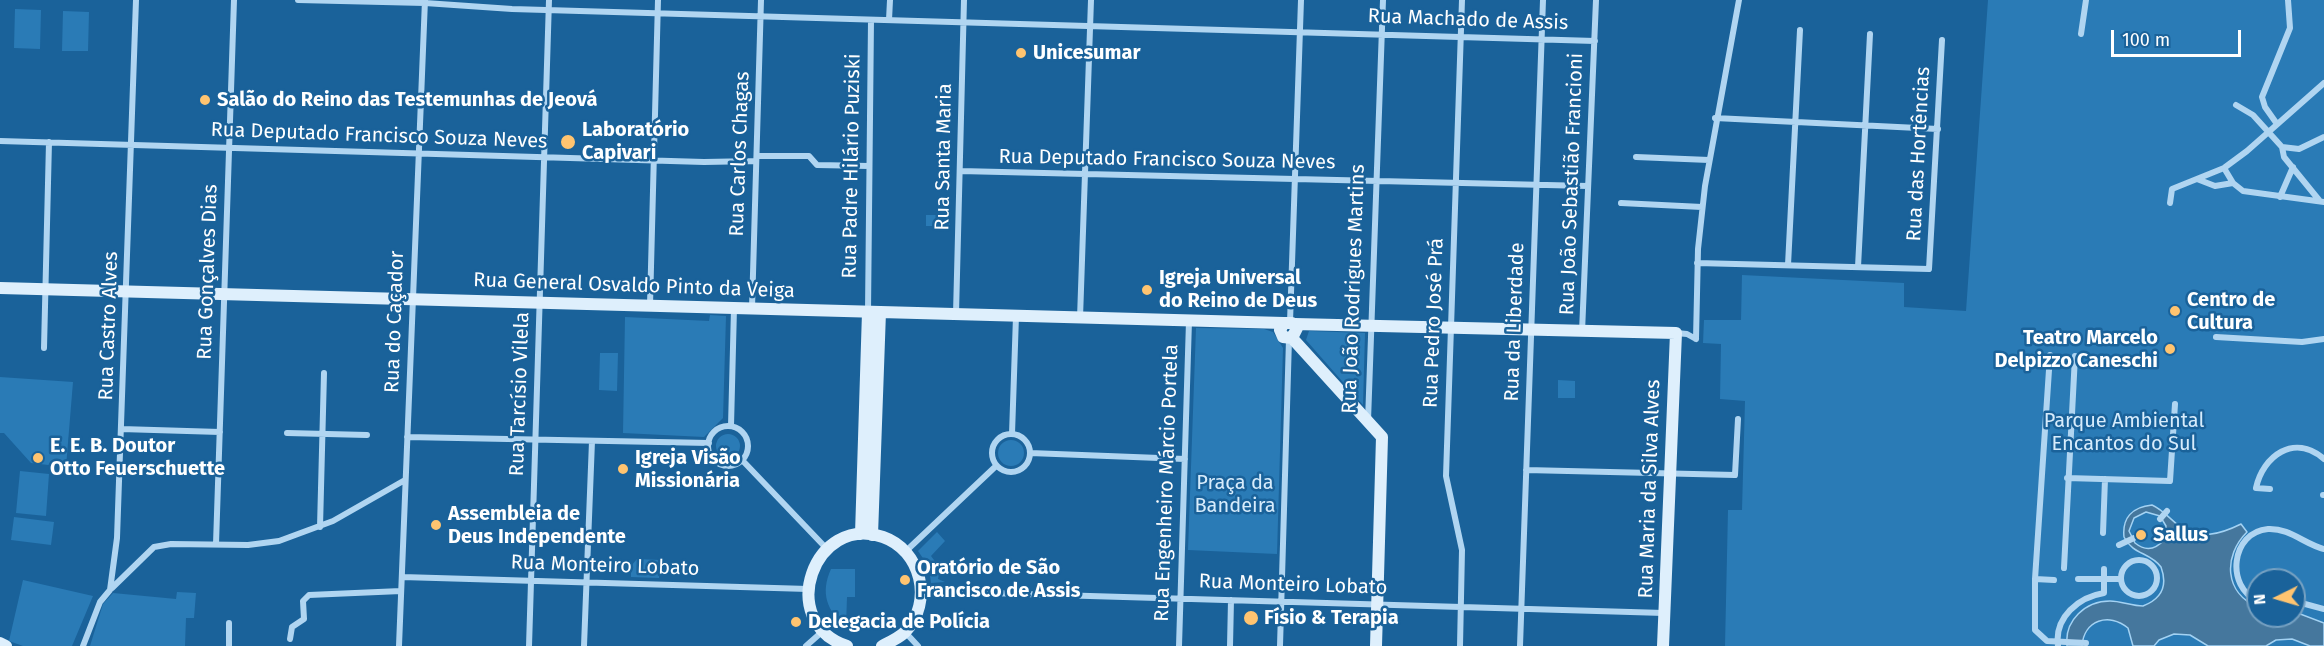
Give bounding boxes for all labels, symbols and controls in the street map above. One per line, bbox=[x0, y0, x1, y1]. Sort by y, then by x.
street label: Rua Machado de Assis bbox=[1367, 5, 1569, 35]
scale bar bbox=[2114, 18, 2244, 56]
text: 100 m bbox=[2122, 29, 2170, 51]
place label: Unicesumar bbox=[1033, 41, 1140, 65]
marker: Unicesumar bbox=[1014, 46, 1028, 60]
street label: Rua João Sebastião Francioni bbox=[1555, 52, 1589, 316]
street label: Rua Padre Hilário Puziski bbox=[838, 53, 866, 279]
street label: Rua das Hortências bbox=[1902, 66, 1936, 242]
street label: Rua Carlos Chagas bbox=[725, 71, 755, 237]
street label: Rua Santa Maria bbox=[931, 83, 957, 231]
place label: Salão do Reino das Testemunhas de Jeová bbox=[217, 88, 598, 112]
marker: Salão do Reino das Testemunhas de Jeová bbox=[198, 93, 212, 107]
street label: Rua Deputado Francisco Souza Neves bbox=[210, 118, 548, 154]
place label: Laboratório Capivari bbox=[582, 118, 689, 165]
marker: Laboratório Capivari bbox=[559, 133, 577, 151]
street label: Rua Deputado Francisco Souza Neves bbox=[998, 145, 1336, 175]
street label: Rua João Rodrigues Martins bbox=[1338, 164, 1370, 414]
street label: Rua Gonçalves Dias bbox=[193, 184, 223, 360]
street label: Rua Pedro José Prá bbox=[1419, 237, 1449, 409]
street label: Rua da Liberdade bbox=[1500, 242, 1530, 402]
street label: Rua do Caçador bbox=[381, 250, 409, 394]
street label: Rua Castro Alves bbox=[94, 251, 124, 401]
place label: Igreja Universal do Reino de Deus bbox=[1159, 266, 1317, 313]
street label: Rua General Osvaldo Pinto da Veiga bbox=[473, 268, 795, 304]
marker: Igreja Universal do Reino de Deus bbox=[1140, 283, 1154, 297]
place label: Centro de Cultura bbox=[2187, 288, 2275, 335]
marker: Centro de Cultura bbox=[2168, 304, 2182, 318]
street label: Rua Tarcísio Vilela bbox=[505, 311, 535, 477]
place label: Teatro Marcelo Delpizzo Caneschi bbox=[1995, 326, 2158, 373]
marker: Teatro Marcelo Delpizzo Caneschi bbox=[2163, 342, 2177, 356]
street label: Rua Engenheiro Márcio Portela bbox=[1150, 344, 1184, 622]
street label: Rua Maria da Silva Alves bbox=[1634, 379, 1666, 599]
park label: Parque Ambiental Encantos do Sul bbox=[2044, 409, 2204, 456]
place label: E. E. B. Doutor Otto Feuerschuette bbox=[50, 434, 225, 481]
place label: Igreja Visão Missionária bbox=[635, 446, 741, 493]
marker: E. E. B. Doutor Otto Feuerschuette bbox=[31, 451, 45, 465]
marker: Igreja Visão Missionária bbox=[616, 462, 630, 476]
park label: Praça da Bandeira bbox=[1194, 471, 1276, 518]
place label: Assembleia de Deus Independente bbox=[448, 502, 626, 549]
marker: Assembleia de Deus Independente bbox=[429, 518, 443, 532]
place label: Sallus bbox=[2153, 523, 2208, 547]
marker: Sallus bbox=[2134, 528, 2148, 542]
street label: Rua Monteiro Lobato bbox=[510, 551, 700, 581]
place label: Oratório de São Francisco de Assis bbox=[917, 556, 1080, 603]
north arrow bbox=[2246, 568, 2306, 628]
street label: Rua Monteiro Lobato bbox=[1198, 570, 1388, 600]
marker: Oratório de São Francisco de Assis bbox=[898, 573, 912, 587]
text: N bbox=[2250, 593, 2269, 606]
place label: Físio & Terapia bbox=[1264, 606, 1399, 630]
marker: Físio & Terapia bbox=[1242, 609, 1260, 627]
place label: Delegacia de Polícia bbox=[808, 610, 990, 634]
marker: Delegacia de Polícia bbox=[789, 615, 803, 629]

